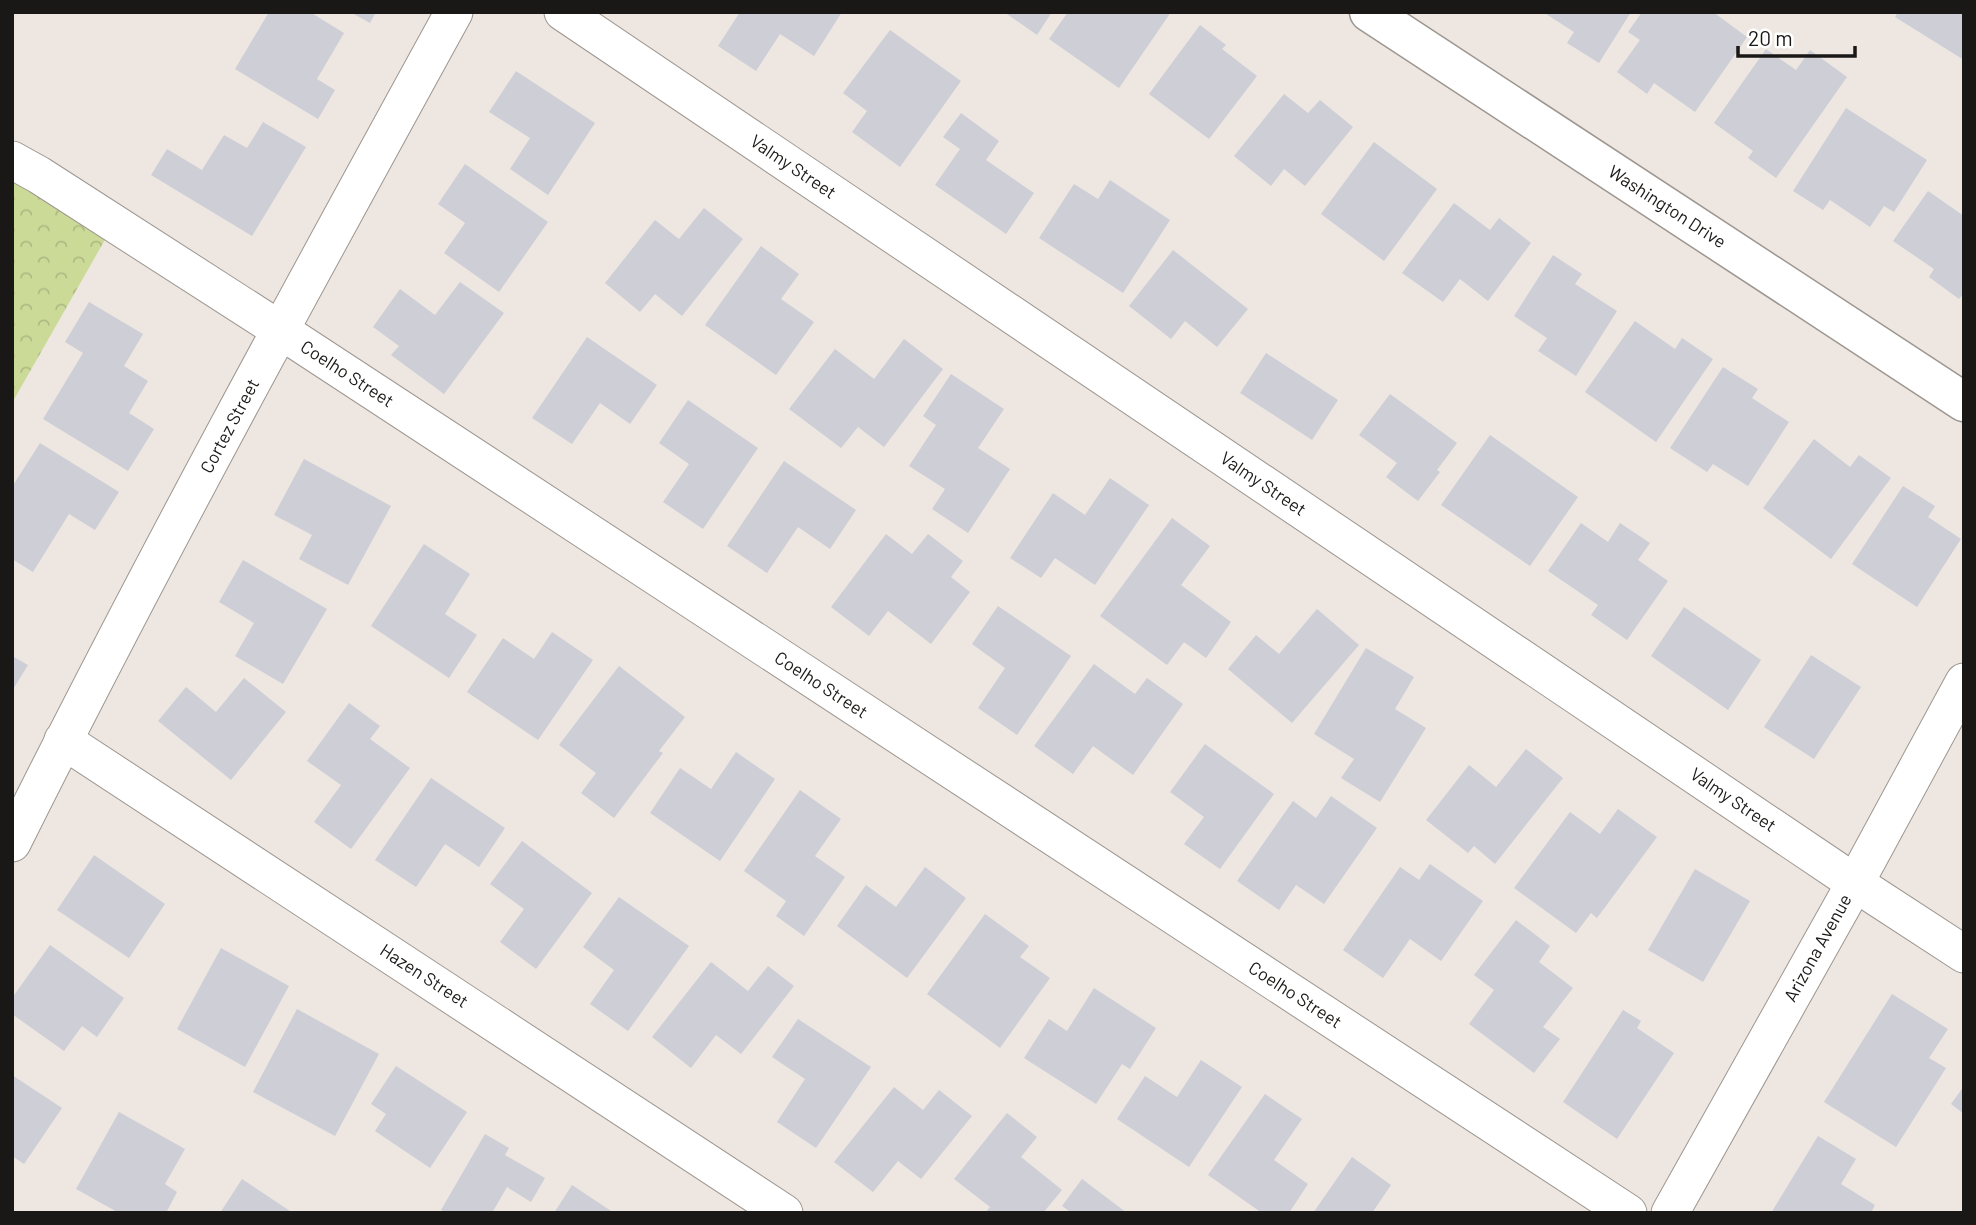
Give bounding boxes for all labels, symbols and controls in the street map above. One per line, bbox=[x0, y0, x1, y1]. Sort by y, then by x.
scale bar bbox=[1738, 14, 1855, 58]
text: 20 m bbox=[1748, 25, 1793, 50]
street label: Valmy Street bbox=[746, 129, 841, 203]
street label: Washington Drive bbox=[1605, 160, 1731, 252]
street label: Coelho Street bbox=[297, 335, 398, 411]
street label: Cortez Street bbox=[195, 374, 263, 477]
street label: Valmy Street bbox=[1216, 446, 1311, 520]
street label: Coelho Street bbox=[771, 646, 872, 722]
street label: Valmy Street bbox=[1686, 762, 1781, 836]
street label: Arizona Avenue bbox=[1779, 890, 1856, 1005]
street label: Hazen Street bbox=[376, 938, 473, 1012]
street label: Coelho Street bbox=[1245, 956, 1346, 1032]

